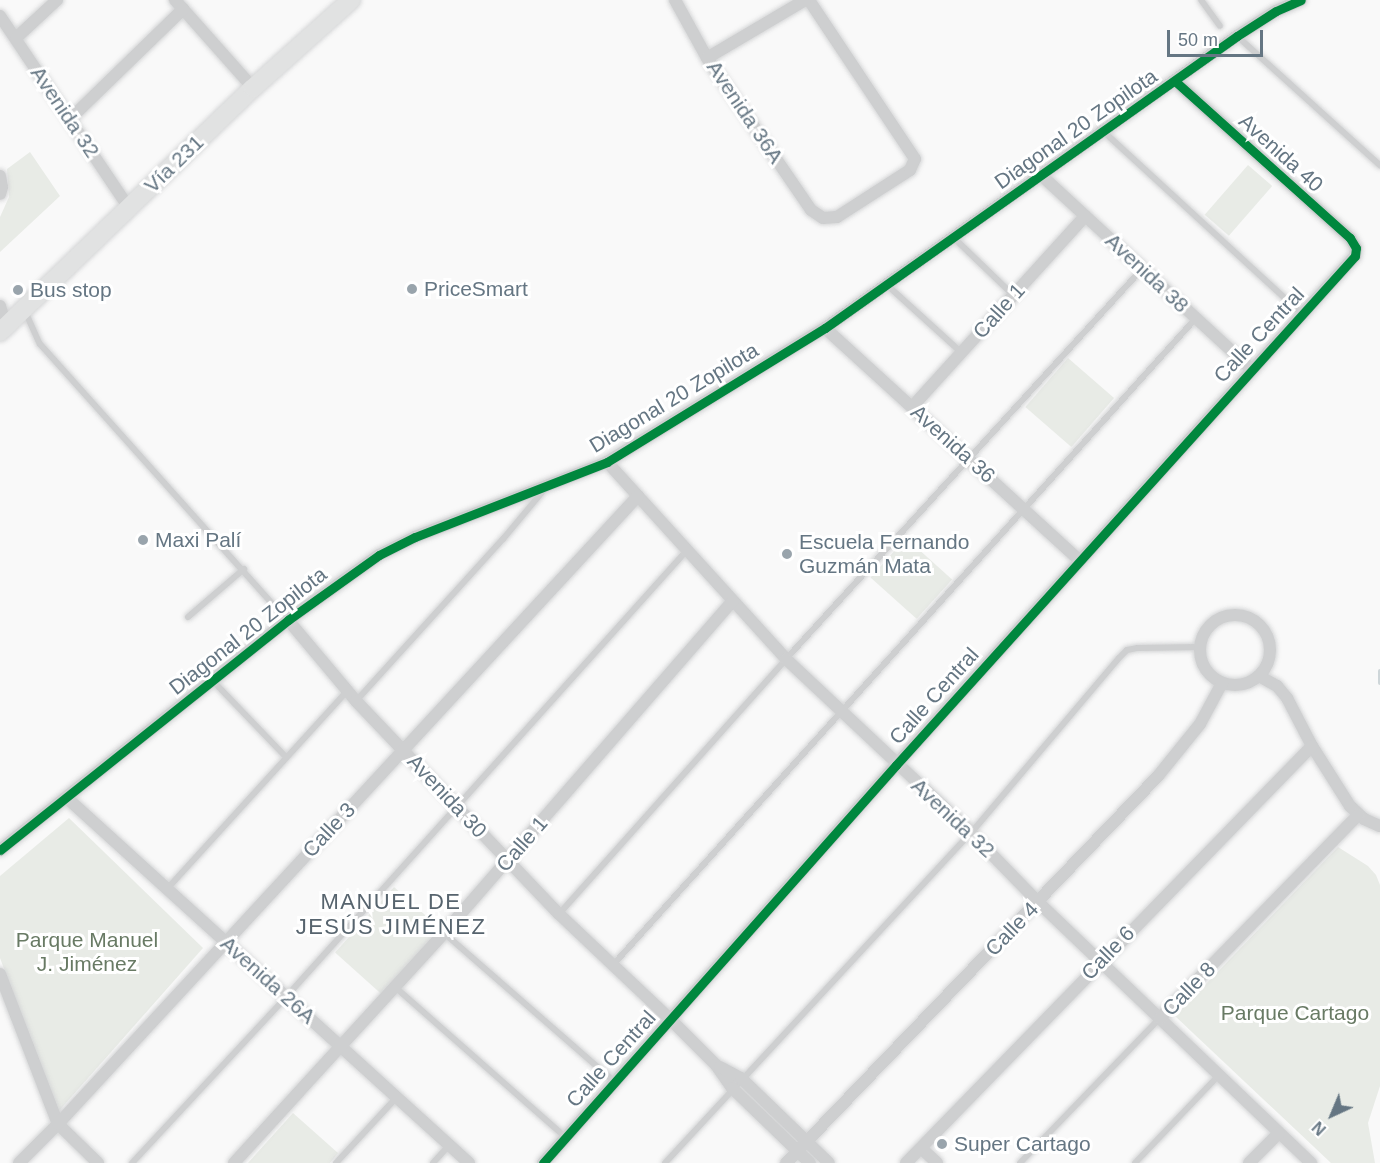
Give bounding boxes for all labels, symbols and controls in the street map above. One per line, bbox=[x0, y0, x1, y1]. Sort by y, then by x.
scale bar bbox=[1170, 18, 1266, 56]
text: 50 m bbox=[1178, 30, 1218, 50]
street label: Avenida 36A bbox=[701, 56, 789, 168]
street label: Avenida 32 bbox=[25, 62, 105, 162]
street label: Diagonal 20 Zopilota bbox=[990, 63, 1162, 195]
street label: Avenida 40 bbox=[1234, 109, 1328, 197]
street label: Vía 231 bbox=[139, 130, 209, 198]
street label: Avenida 38 bbox=[1100, 228, 1194, 318]
place label: PriceSmart bbox=[424, 276, 528, 302]
place label: Bus stop bbox=[30, 277, 112, 303]
street label: Calle 1 bbox=[968, 278, 1030, 344]
marker: PriceSmart bbox=[405, 282, 419, 296]
street label: Calle Central bbox=[1208, 282, 1310, 388]
marker: Bus stop bbox=[11, 283, 25, 297]
street label: Diagonal 20 Zopilota bbox=[585, 338, 763, 458]
street label: Avenida 36 bbox=[906, 400, 1000, 488]
place label: Maxi Palí bbox=[155, 527, 241, 553]
place label: Escuela Fernando Guzmán Mata bbox=[799, 529, 969, 579]
marker: Maxi Palí bbox=[136, 533, 150, 547]
marker: Escuela Fernando Guzmán Mata bbox=[780, 547, 794, 561]
street label: Diagonal 20 Zopilota bbox=[164, 562, 332, 700]
street label: Calle Central bbox=[884, 642, 984, 750]
street label: Avenida 30 bbox=[402, 749, 492, 843]
street label: Avenida 32 bbox=[906, 773, 1000, 863]
street label: Calle 3 bbox=[297, 798, 361, 862]
street label: Calle 1 bbox=[491, 811, 553, 877]
district label: MANUEL DE JESÚS JIMÉNEZ bbox=[296, 888, 486, 939]
street label: Calle 4 bbox=[980, 897, 1044, 961]
street label: Calle 6 bbox=[1076, 921, 1140, 985]
park label: Parque Manuel J. Jiménez bbox=[16, 927, 158, 977]
street label: Avenida 26A bbox=[215, 931, 321, 1029]
street label: Calle 8 bbox=[1157, 957, 1221, 1021]
park label: Parque Cartago bbox=[1221, 1000, 1369, 1026]
street label: Calle Central bbox=[561, 1005, 661, 1113]
north arrow bbox=[1302, 1085, 1362, 1145]
text: N bbox=[1309, 1118, 1329, 1138]
place label: Super Cartago bbox=[954, 1131, 1091, 1157]
marker: Super Cartago bbox=[935, 1137, 949, 1151]

